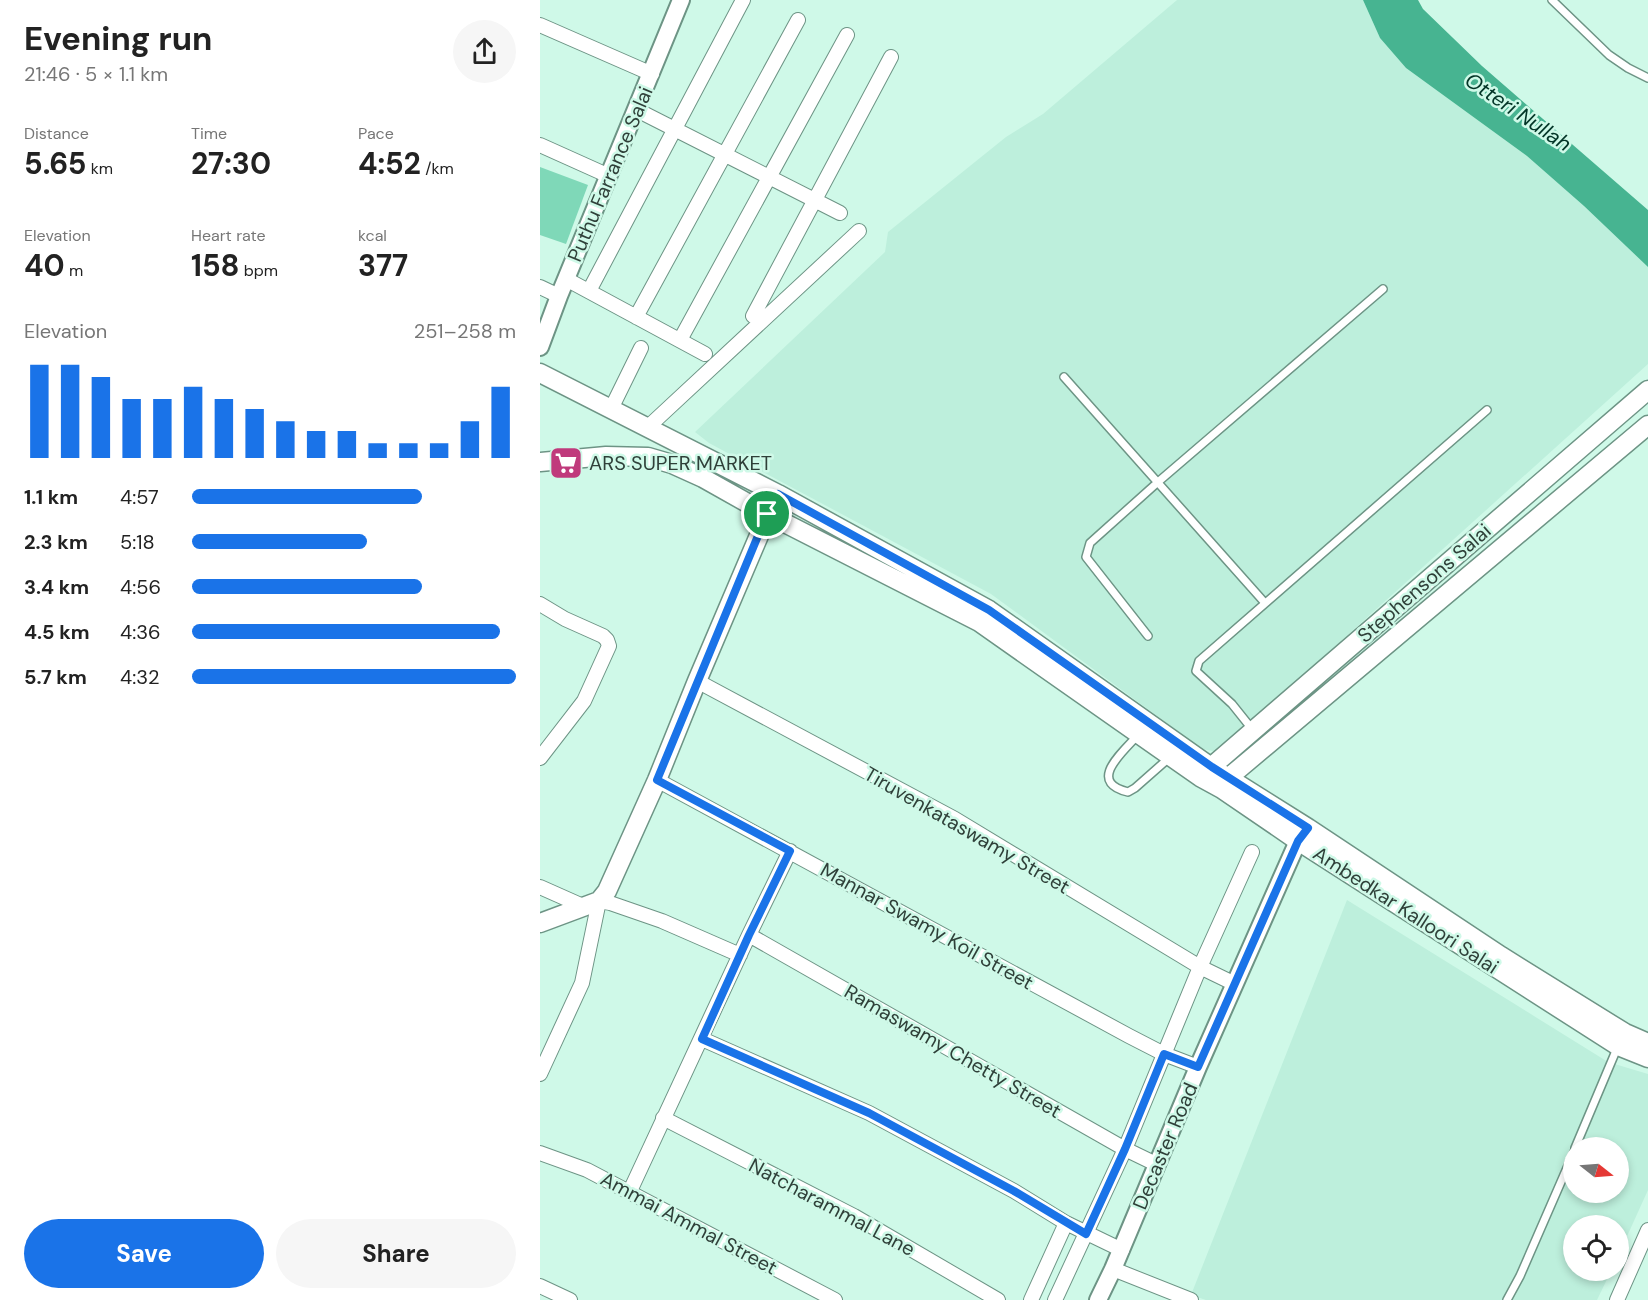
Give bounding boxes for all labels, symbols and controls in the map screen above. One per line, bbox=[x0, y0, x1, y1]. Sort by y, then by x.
text: Evening run bbox=[24, 17, 212, 60]
button: share bbox=[453, 20, 516, 83]
text: 21:46 · 5 × 1.1 km bbox=[24, 61, 168, 87]
water label: Otteri Nullah bbox=[1459, 66, 1577, 158]
street label: Puthu Farrance Salai bbox=[561, 82, 659, 266]
text: Distance bbox=[24, 123, 89, 144]
text: Time bbox=[191, 123, 227, 144]
text: Pace bbox=[358, 123, 394, 144]
text: 5.65 bbox=[24, 144, 86, 183]
text: 27:30 bbox=[191, 144, 271, 183]
text: 4:52 bbox=[358, 144, 421, 183]
text: km bbox=[86, 158, 113, 179]
text: /km bbox=[421, 158, 454, 179]
text: Elevation bbox=[24, 225, 91, 246]
text: Heart rate bbox=[191, 225, 266, 246]
text: kcal bbox=[358, 225, 387, 246]
text: 40 bbox=[24, 246, 65, 285]
text: 158 bbox=[191, 246, 240, 285]
text: 377 bbox=[358, 246, 408, 285]
text: m bbox=[65, 260, 83, 281]
text: bpm bbox=[240, 260, 278, 281]
text: Elevation bbox=[24, 318, 107, 344]
text: 251–258 m bbox=[414, 318, 516, 344]
supermarket icon: ARS SUPER MARKET bbox=[548, 445, 584, 481]
place label: ARS SUPER MARKET bbox=[589, 450, 772, 476]
text: 1.1 km bbox=[24, 484, 78, 510]
text: 4:57 bbox=[120, 484, 159, 510]
pin bbox=[741, 488, 792, 539]
icon: arrive bbox=[750, 497, 783, 530]
street label: Stephensons Salai bbox=[1352, 518, 1496, 648]
text: 2.3 km bbox=[24, 529, 88, 555]
text: 5:18 bbox=[120, 529, 155, 555]
text: 3.4 km bbox=[24, 574, 89, 600]
text: 4:56 bbox=[120, 574, 161, 600]
text: 4.5 km bbox=[24, 619, 90, 645]
text: 4:36 bbox=[120, 619, 161, 645]
text: 5.7 km bbox=[24, 664, 87, 690]
text: 4:32 bbox=[120, 664, 160, 690]
street label: Tiruvenkataswamy Street bbox=[860, 760, 1075, 900]
street label: Ambedkar Kalloori Salai bbox=[1308, 840, 1504, 980]
street label: Mannar Swamy Koil Street bbox=[816, 857, 1038, 996]
street label: Ramaswamy Chetty Street bbox=[840, 978, 1066, 1124]
street label: Decaster Road bbox=[1127, 1079, 1203, 1213]
north arrow bbox=[1563, 1137, 1629, 1203]
map controls bbox=[1563, 1137, 1629, 1281]
street label: Natcharammal Lane bbox=[744, 1152, 920, 1262]
street label: Ammai Ammal Street bbox=[596, 1165, 782, 1281]
button: locate bbox=[1563, 1215, 1629, 1281]
button: Save bbox=[24, 1219, 264, 1288]
button: Share bbox=[276, 1219, 516, 1288]

